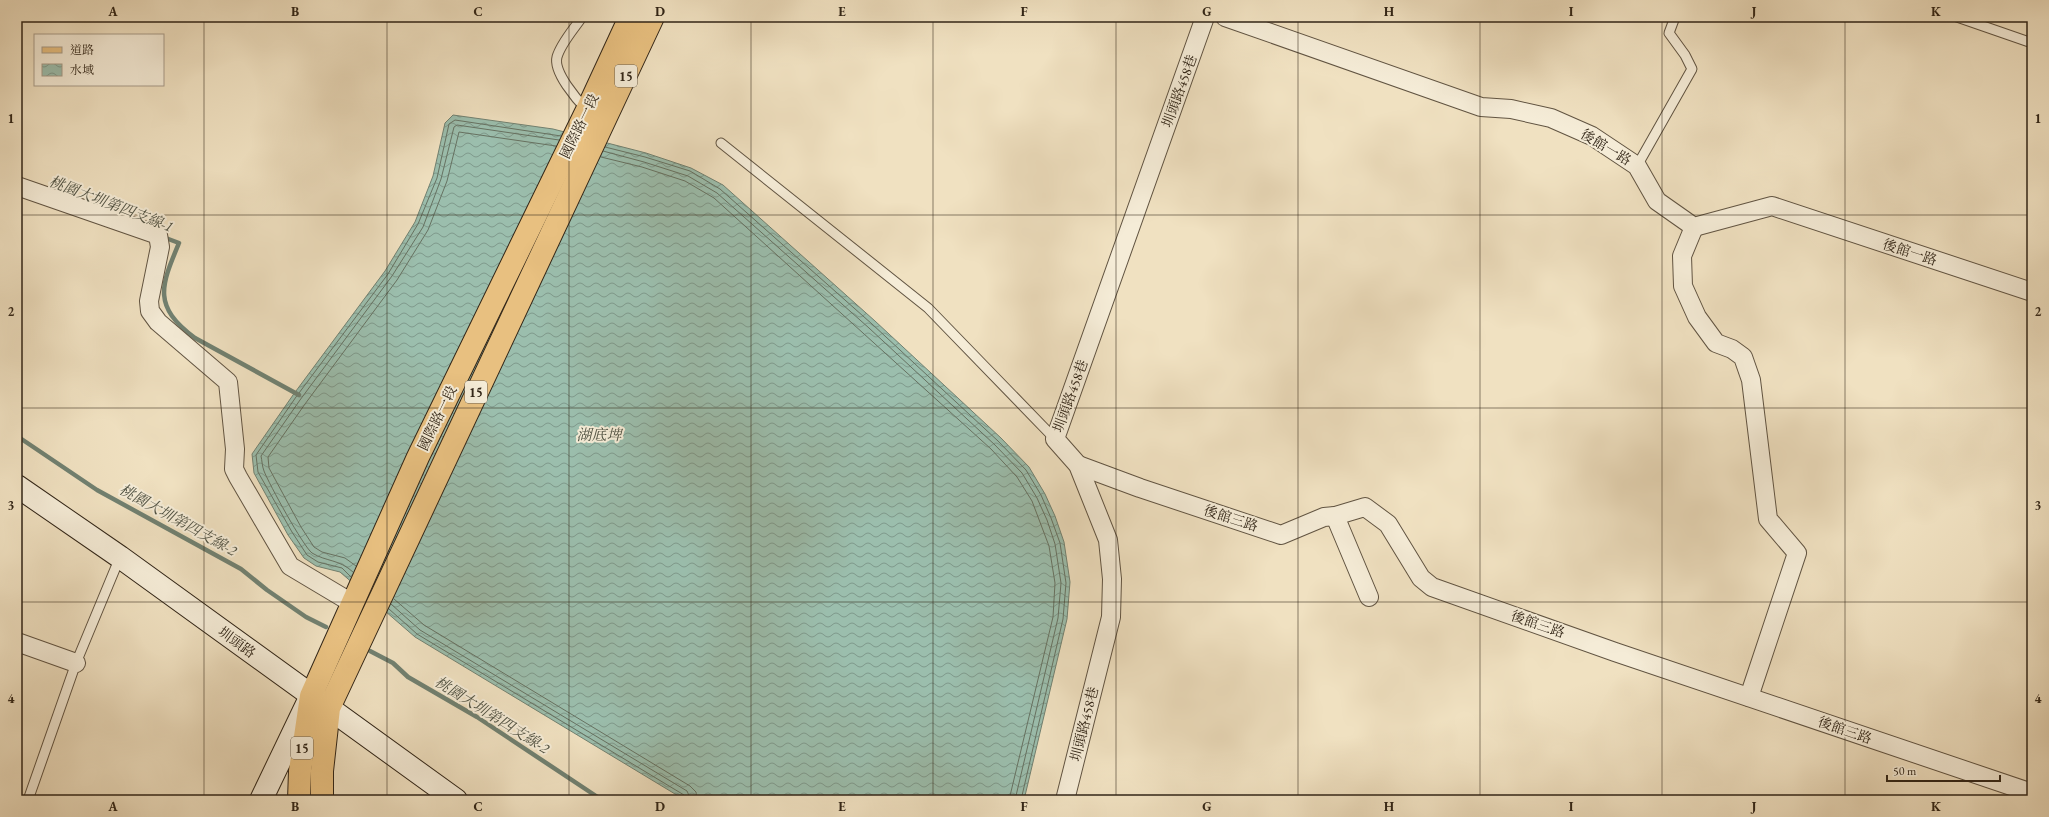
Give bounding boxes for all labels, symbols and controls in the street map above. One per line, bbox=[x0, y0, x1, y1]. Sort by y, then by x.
text: A bbox=[107, 3, 118, 20]
text: B bbox=[291, 3, 299, 20]
text: C bbox=[473, 3, 483, 20]
text: D bbox=[655, 3, 665, 20]
text: E bbox=[838, 3, 846, 20]
text: F bbox=[1020, 3, 1028, 20]
text: G bbox=[1202, 3, 1212, 20]
text: H bbox=[1384, 3, 1395, 20]
text: I bbox=[1569, 3, 1574, 20]
text: J bbox=[1750, 3, 1757, 20]
text: K bbox=[1931, 3, 1942, 20]
legend bbox=[34, 34, 164, 86]
text: 道路 bbox=[70, 42, 94, 58]
street label: 圳頭路458巷 bbox=[1158, 52, 1200, 130]
text: 水域 bbox=[70, 62, 94, 78]
road number: 15 bbox=[615, 65, 637, 87]
street label: 國際路一段 bbox=[556, 91, 602, 161]
text: 1 bbox=[8, 110, 15, 127]
text: 1 bbox=[2035, 110, 2042, 127]
street label: 後館一路 bbox=[1577, 125, 1635, 169]
water label: 桃園大圳第四支線-1 bbox=[47, 171, 176, 236]
street label: 後館一路 bbox=[1881, 235, 1939, 269]
text: 2 bbox=[8, 303, 15, 320]
text: 2 bbox=[2035, 303, 2042, 320]
street label: 圳頭路458巷 bbox=[1049, 357, 1091, 435]
road number: 15 bbox=[465, 381, 487, 403]
street label: 國際路一段 bbox=[414, 383, 460, 453]
water label: 湖底埤 bbox=[576, 425, 623, 444]
water label: 桃園大圳第四支線-2 bbox=[116, 479, 241, 560]
text: 3 bbox=[8, 497, 15, 514]
text: 3 bbox=[2035, 497, 2042, 514]
street label: 後館三路 bbox=[1202, 501, 1260, 535]
street label: 後館三路 bbox=[1509, 606, 1567, 642]
street label: 圳頭路 bbox=[215, 622, 259, 662]
water label: 桃園大圳第四支線-2 bbox=[432, 672, 554, 758]
street label: 圳頭路458巷 bbox=[1066, 685, 1102, 763]
text: 4 bbox=[8, 690, 15, 707]
text: 4 bbox=[2035, 690, 2042, 707]
street label: 後館三路 bbox=[1816, 712, 1874, 748]
road number: 15 bbox=[291, 737, 313, 759]
scale bar bbox=[1887, 757, 2000, 783]
text: 50 m bbox=[1893, 763, 1917, 779]
text: A bbox=[107, 798, 118, 815]
text: B bbox=[291, 798, 299, 815]
text: C bbox=[473, 798, 483, 815]
text: D bbox=[655, 798, 665, 815]
text: E bbox=[838, 798, 846, 815]
text: F bbox=[1020, 798, 1028, 815]
text: G bbox=[1202, 798, 1212, 815]
text: H bbox=[1384, 798, 1395, 815]
text: I bbox=[1569, 798, 1574, 815]
text: J bbox=[1750, 798, 1757, 815]
text: K bbox=[1931, 798, 1942, 815]

